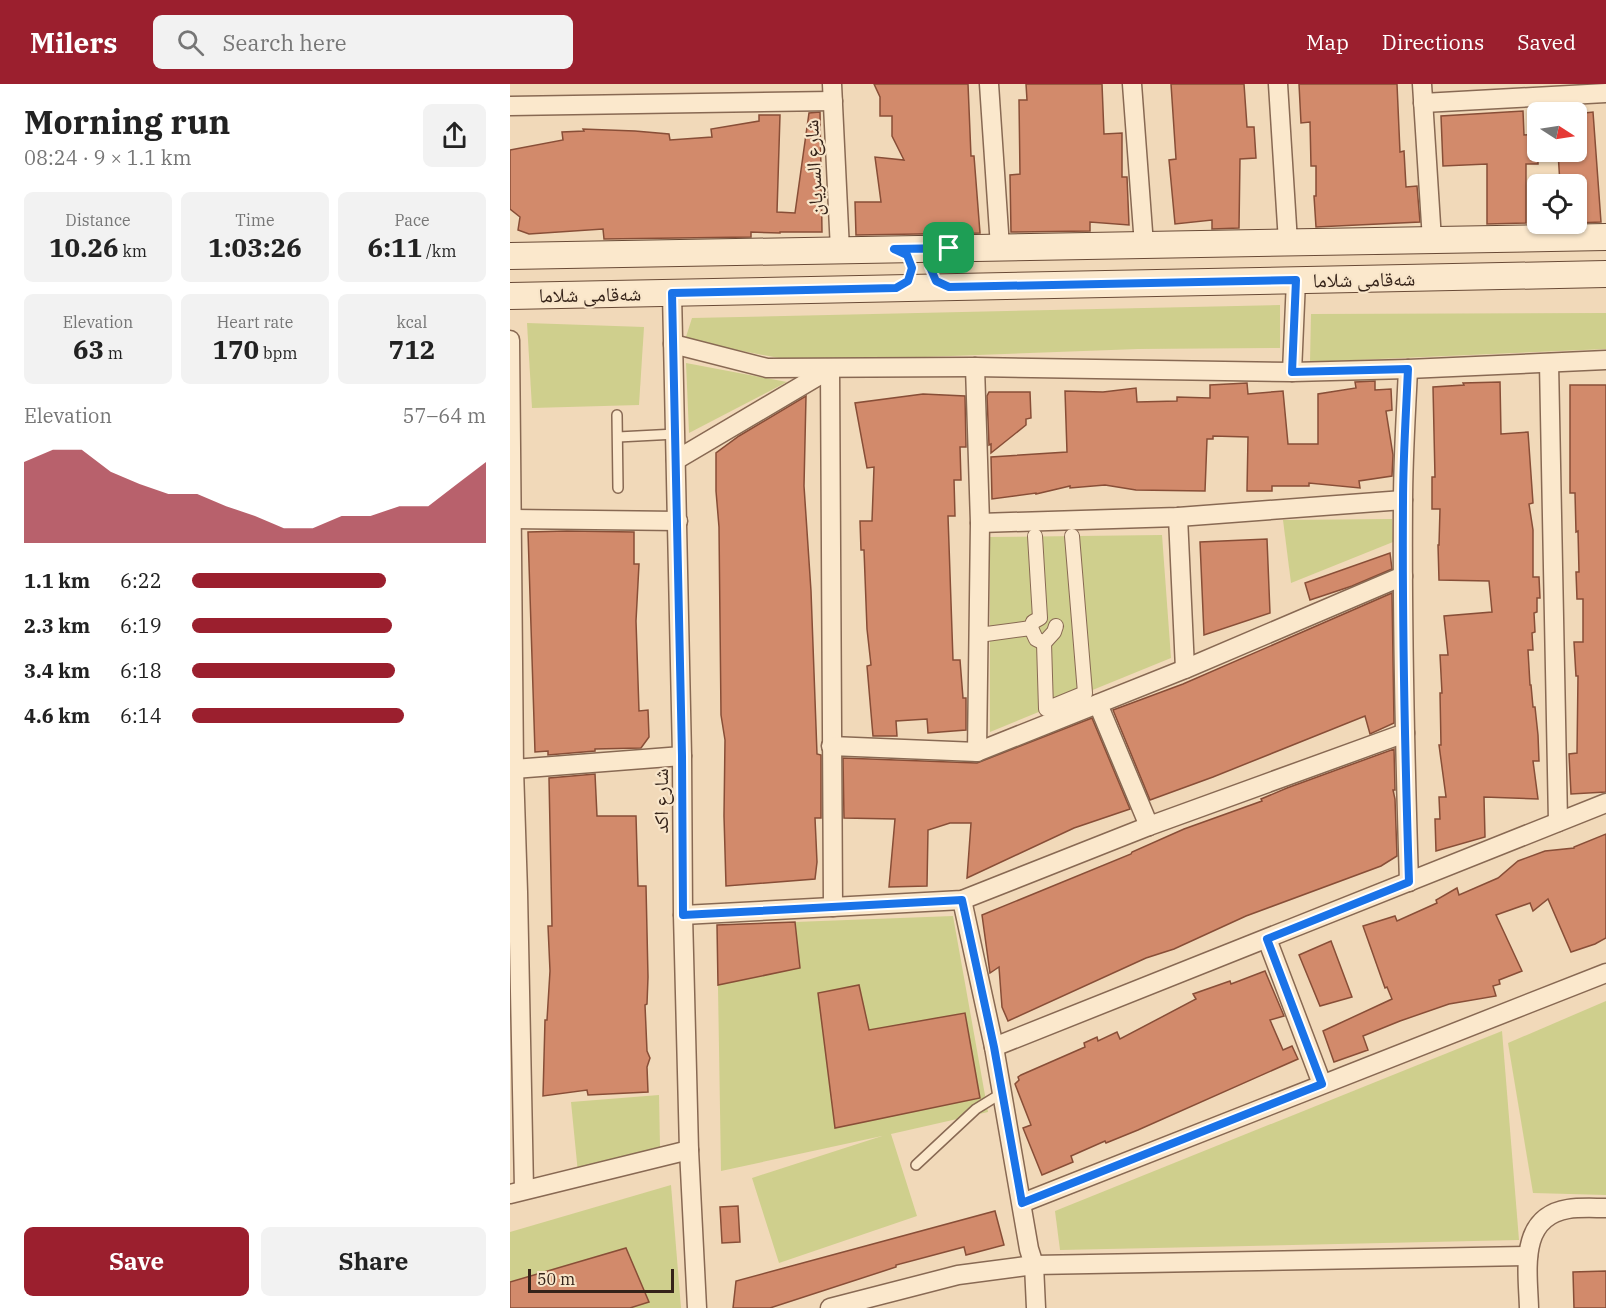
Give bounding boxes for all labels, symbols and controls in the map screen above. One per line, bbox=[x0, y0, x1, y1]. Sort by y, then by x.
search box bbox=[153, 15, 573, 69]
text: Milers bbox=[30, 24, 117, 61]
icon: search bbox=[174, 26, 207, 59]
text: Search here bbox=[222, 28, 346, 57]
text: Map bbox=[1306, 28, 1349, 56]
text: Directions bbox=[1382, 28, 1484, 56]
text: Saved bbox=[1517, 28, 1576, 56]
text: Morning run bbox=[24, 100, 230, 143]
north arrow bbox=[1527, 102, 1587, 162]
map controls bbox=[1527, 102, 1587, 234]
button: share bbox=[423, 104, 486, 167]
street label: شارع السريان bbox=[797, 119, 829, 217]
text: 08:24 · 9 × 1.1 km bbox=[24, 144, 192, 171]
button: locate bbox=[1527, 174, 1587, 234]
text: Distance bbox=[65, 210, 131, 230]
text: Time bbox=[235, 210, 275, 230]
text: Pace bbox=[394, 210, 430, 230]
pin bbox=[923, 222, 974, 273]
text: 10.26 bbox=[49, 230, 119, 264]
text: 1:03:26 bbox=[208, 230, 302, 264]
text: 6:11 bbox=[368, 230, 422, 264]
icon: arrive bbox=[932, 231, 965, 264]
text: km bbox=[119, 241, 147, 261]
text: /km bbox=[422, 241, 456, 261]
street label: شەقامی شلاما bbox=[1312, 265, 1416, 293]
street label: شەقامی شلاما bbox=[538, 280, 642, 308]
text: Elevation bbox=[63, 312, 133, 332]
text: Heart rate bbox=[217, 312, 293, 332]
text: kcal bbox=[397, 312, 427, 332]
text: 63 bbox=[73, 332, 104, 366]
text: 170 bbox=[212, 332, 259, 366]
text: 712 bbox=[389, 332, 435, 366]
text: m bbox=[104, 343, 123, 363]
text: bpm bbox=[259, 343, 298, 363]
text: Elevation bbox=[24, 402, 112, 429]
text: 57–64 m bbox=[403, 402, 486, 429]
text: 1.1 km bbox=[24, 567, 90, 594]
text: 6:22 bbox=[120, 567, 162, 594]
text: 2.3 km bbox=[24, 612, 90, 639]
text: 6:19 bbox=[120, 612, 162, 639]
text: 3.4 km bbox=[24, 657, 90, 684]
text: 6:18 bbox=[120, 657, 162, 684]
text: 4.6 km bbox=[24, 702, 90, 729]
text: 6:14 bbox=[120, 702, 162, 729]
street label: شارع اكد bbox=[647, 768, 674, 834]
button: Save bbox=[24, 1227, 249, 1296]
button: Share bbox=[261, 1227, 486, 1296]
scale bar bbox=[528, 1266, 674, 1294]
text: 50 m bbox=[537, 1269, 575, 1289]

